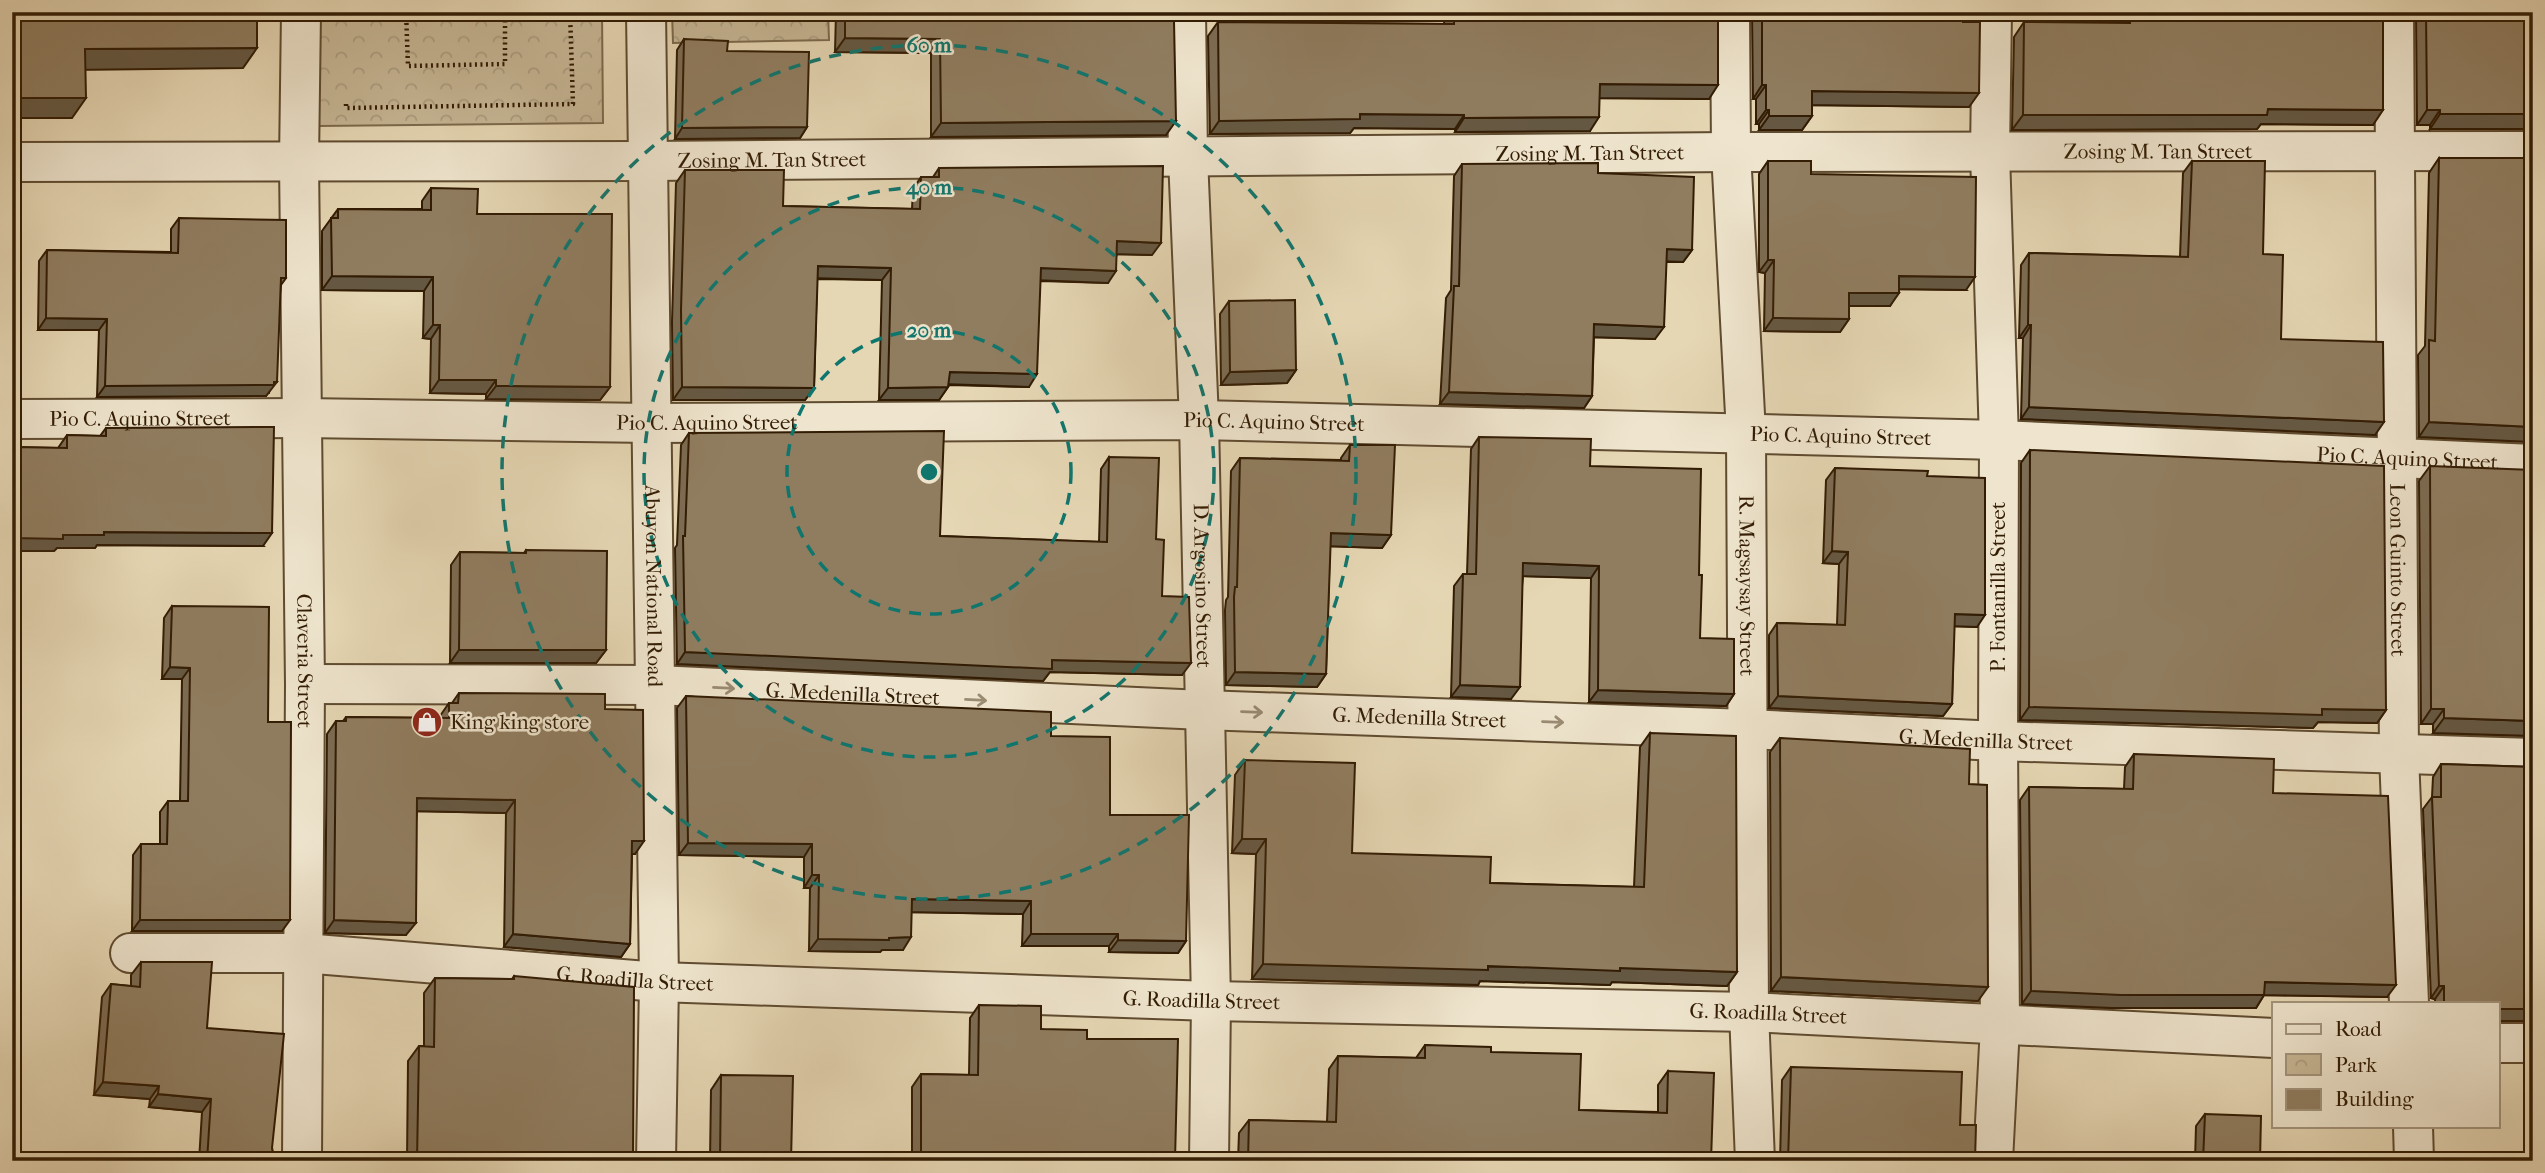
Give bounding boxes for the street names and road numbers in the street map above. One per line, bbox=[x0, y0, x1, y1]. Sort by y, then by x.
street label: Zosing M. Tan Street bbox=[2064, 139, 2253, 164]
street label: Zosing M. Tan Street bbox=[1495, 140, 1685, 166]
street label: Zosing M. Tan Street bbox=[677, 147, 867, 173]
street label: Pio C. Aquino Street bbox=[49, 406, 231, 431]
street label: Pio C. Aquino Street bbox=[1183, 408, 1366, 436]
street label: Pio C. Aquino Street bbox=[616, 410, 798, 435]
street label: Pio C. Aquino Street bbox=[1750, 422, 1932, 450]
street label: Pio C. Aquino Street bbox=[2316, 442, 2499, 474]
street label: Leon Guinto Street bbox=[2385, 483, 2410, 657]
street label: Abuyon National Road bbox=[640, 484, 667, 688]
street label: R. Magsaysay Street bbox=[1734, 495, 1759, 677]
street label: P. Fontanilla Street bbox=[1986, 501, 2010, 672]
street label: D. Argosino Street bbox=[1189, 503, 1216, 669]
street label: Claveria Street bbox=[292, 593, 317, 729]
street label: G. Medenilla Street bbox=[765, 678, 941, 710]
street label: G. Medenilla Street bbox=[1332, 703, 1507, 733]
street label: G. Medenilla Street bbox=[1898, 724, 2074, 755]
street label: G. Roadilla Street bbox=[555, 962, 715, 996]
street label: G. Roadilla Street bbox=[1122, 986, 1281, 1014]
street label: G. Roadilla Street bbox=[1689, 999, 1848, 1029]

